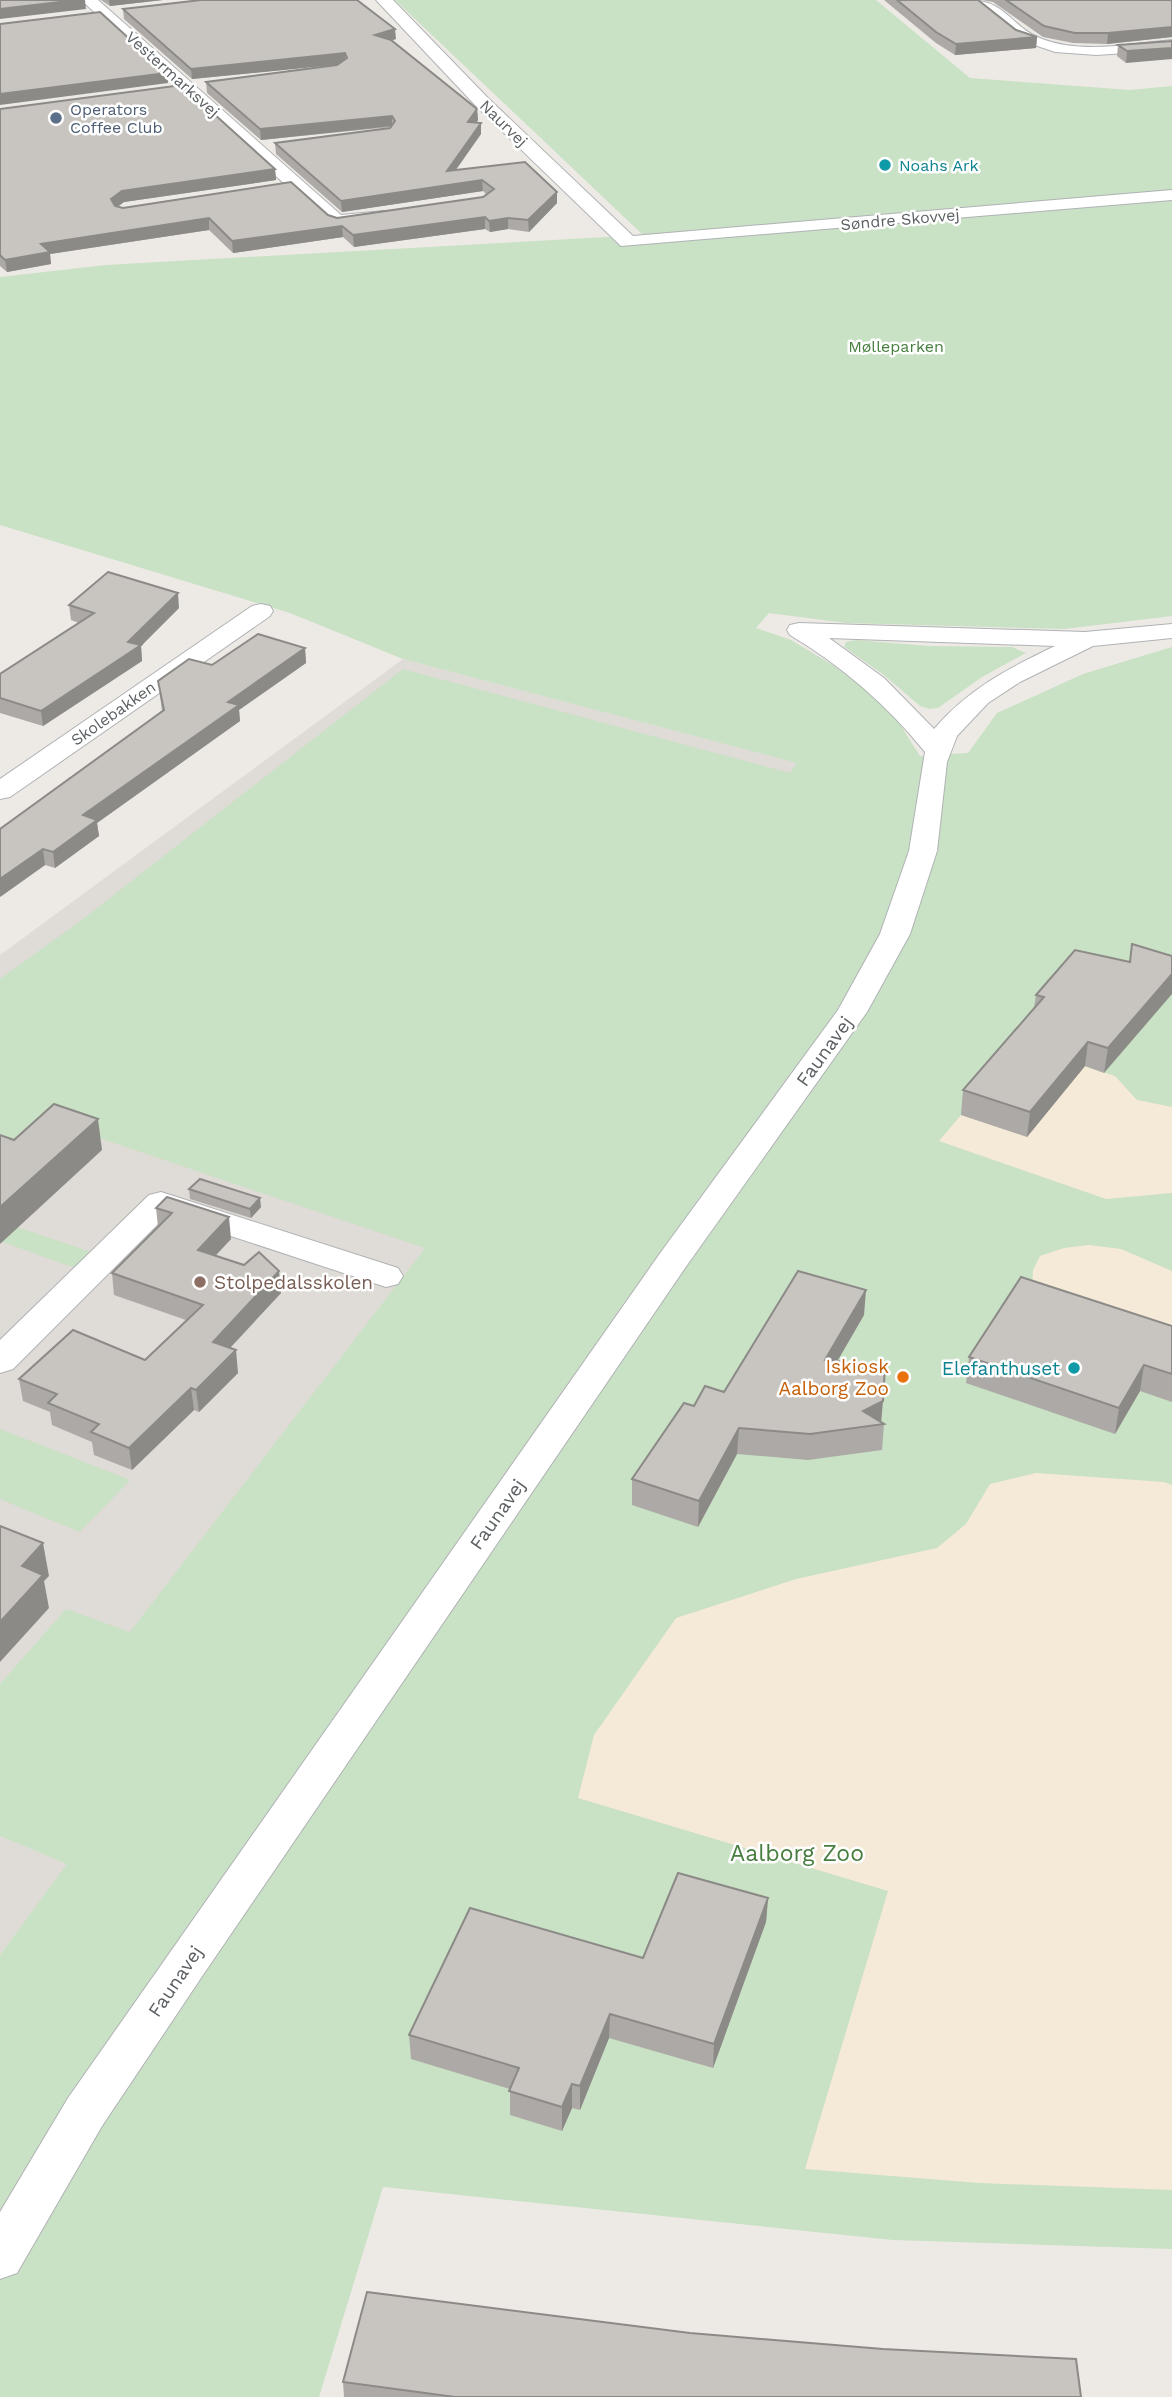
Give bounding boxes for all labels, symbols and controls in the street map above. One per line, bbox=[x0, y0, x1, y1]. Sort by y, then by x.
street label: Vestermarksvej bbox=[122, 27, 223, 121]
street label: Naurvej bbox=[476, 96, 531, 151]
place label: Operators Coffee Club bbox=[70, 100, 162, 137]
marker: Operators Coffee Club bbox=[48, 110, 64, 126]
place label: Noahs Ark bbox=[899, 156, 979, 175]
marker: Noahs Ark bbox=[877, 157, 893, 173]
street label: Søndre Skovvej bbox=[840, 205, 960, 234]
park label: Mølleparken bbox=[848, 337, 944, 356]
street label: Skolebakken bbox=[67, 677, 159, 750]
street label: Faunavej bbox=[791, 1012, 858, 1091]
place label: Stolpedalsskolen bbox=[214, 1271, 373, 1294]
marker: Stolpedalsskolen bbox=[192, 1274, 208, 1290]
place label: Iskiosk Aalborg Zoo bbox=[778, 1355, 889, 1400]
place label: Elefanthuset bbox=[942, 1357, 1060, 1380]
marker: Elefanthuset bbox=[1066, 1360, 1082, 1376]
marker: Iskiosk Aalborg Zoo bbox=[895, 1369, 911, 1385]
street label: Faunavej bbox=[465, 1474, 530, 1554]
park label: Aalborg Zoo bbox=[730, 1840, 864, 1867]
street label: Faunavej bbox=[143, 1941, 208, 2021]

